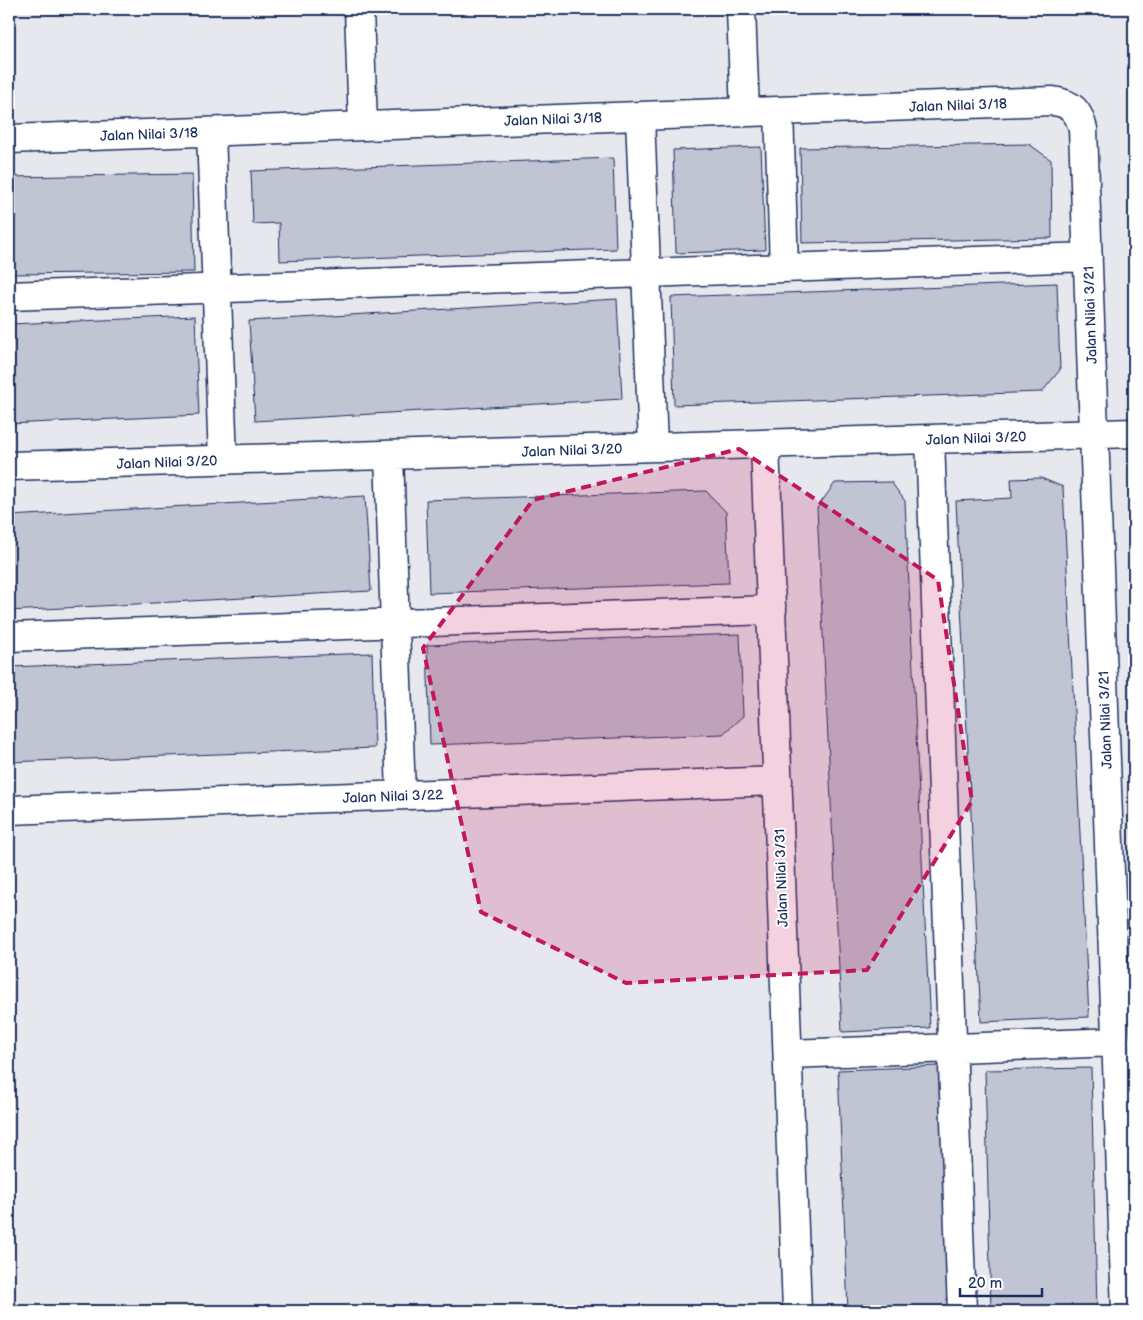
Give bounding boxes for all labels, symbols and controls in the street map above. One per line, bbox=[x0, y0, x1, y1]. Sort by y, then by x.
street label: Jalan Nilai 3/18 bbox=[909, 95, 1007, 116]
street label: Jalan Nilai 3/18 bbox=[504, 109, 602, 130]
street label: Jalan Nilai 3/18 bbox=[100, 124, 198, 145]
street label: Jalan Nilai 3/21 bbox=[1080, 266, 1101, 364]
street label: Jalan Nilai 3/20 bbox=[925, 428, 1027, 449]
street label: Jalan Nilai 3/20 bbox=[521, 440, 623, 461]
street label: Jalan Nilai 3/20 bbox=[116, 452, 218, 473]
street label: Jalan Nilai 3/21 bbox=[1095, 671, 1116, 769]
street label: Jalan Nilai 3/22 bbox=[342, 786, 444, 807]
street label: Jalan Nilai 3/31 bbox=[771, 829, 792, 927]
scale bar bbox=[960, 1265, 1043, 1297]
text: 20 m bbox=[968, 1274, 1002, 1293]

